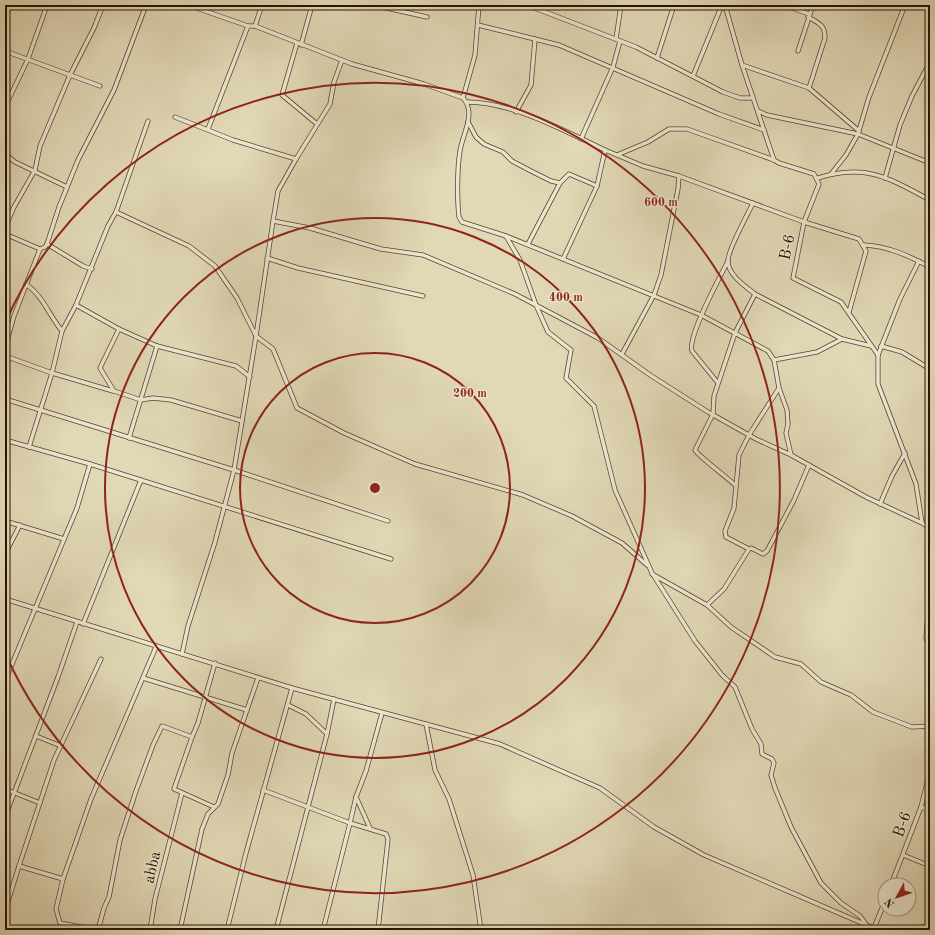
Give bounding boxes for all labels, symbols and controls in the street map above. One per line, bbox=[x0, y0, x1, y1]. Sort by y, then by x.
text: 600 m bbox=[644, 197, 678, 209]
street label: B-6 bbox=[777, 233, 799, 262]
text: 400 m bbox=[549, 292, 583, 304]
text: 200 m bbox=[453, 388, 487, 400]
centre of rings bbox=[368, 481, 382, 495]
street label: B-6 bbox=[891, 810, 915, 840]
street label: abba bbox=[142, 850, 164, 885]
north arrow bbox=[877, 877, 917, 917]
text: N bbox=[883, 895, 897, 909]

